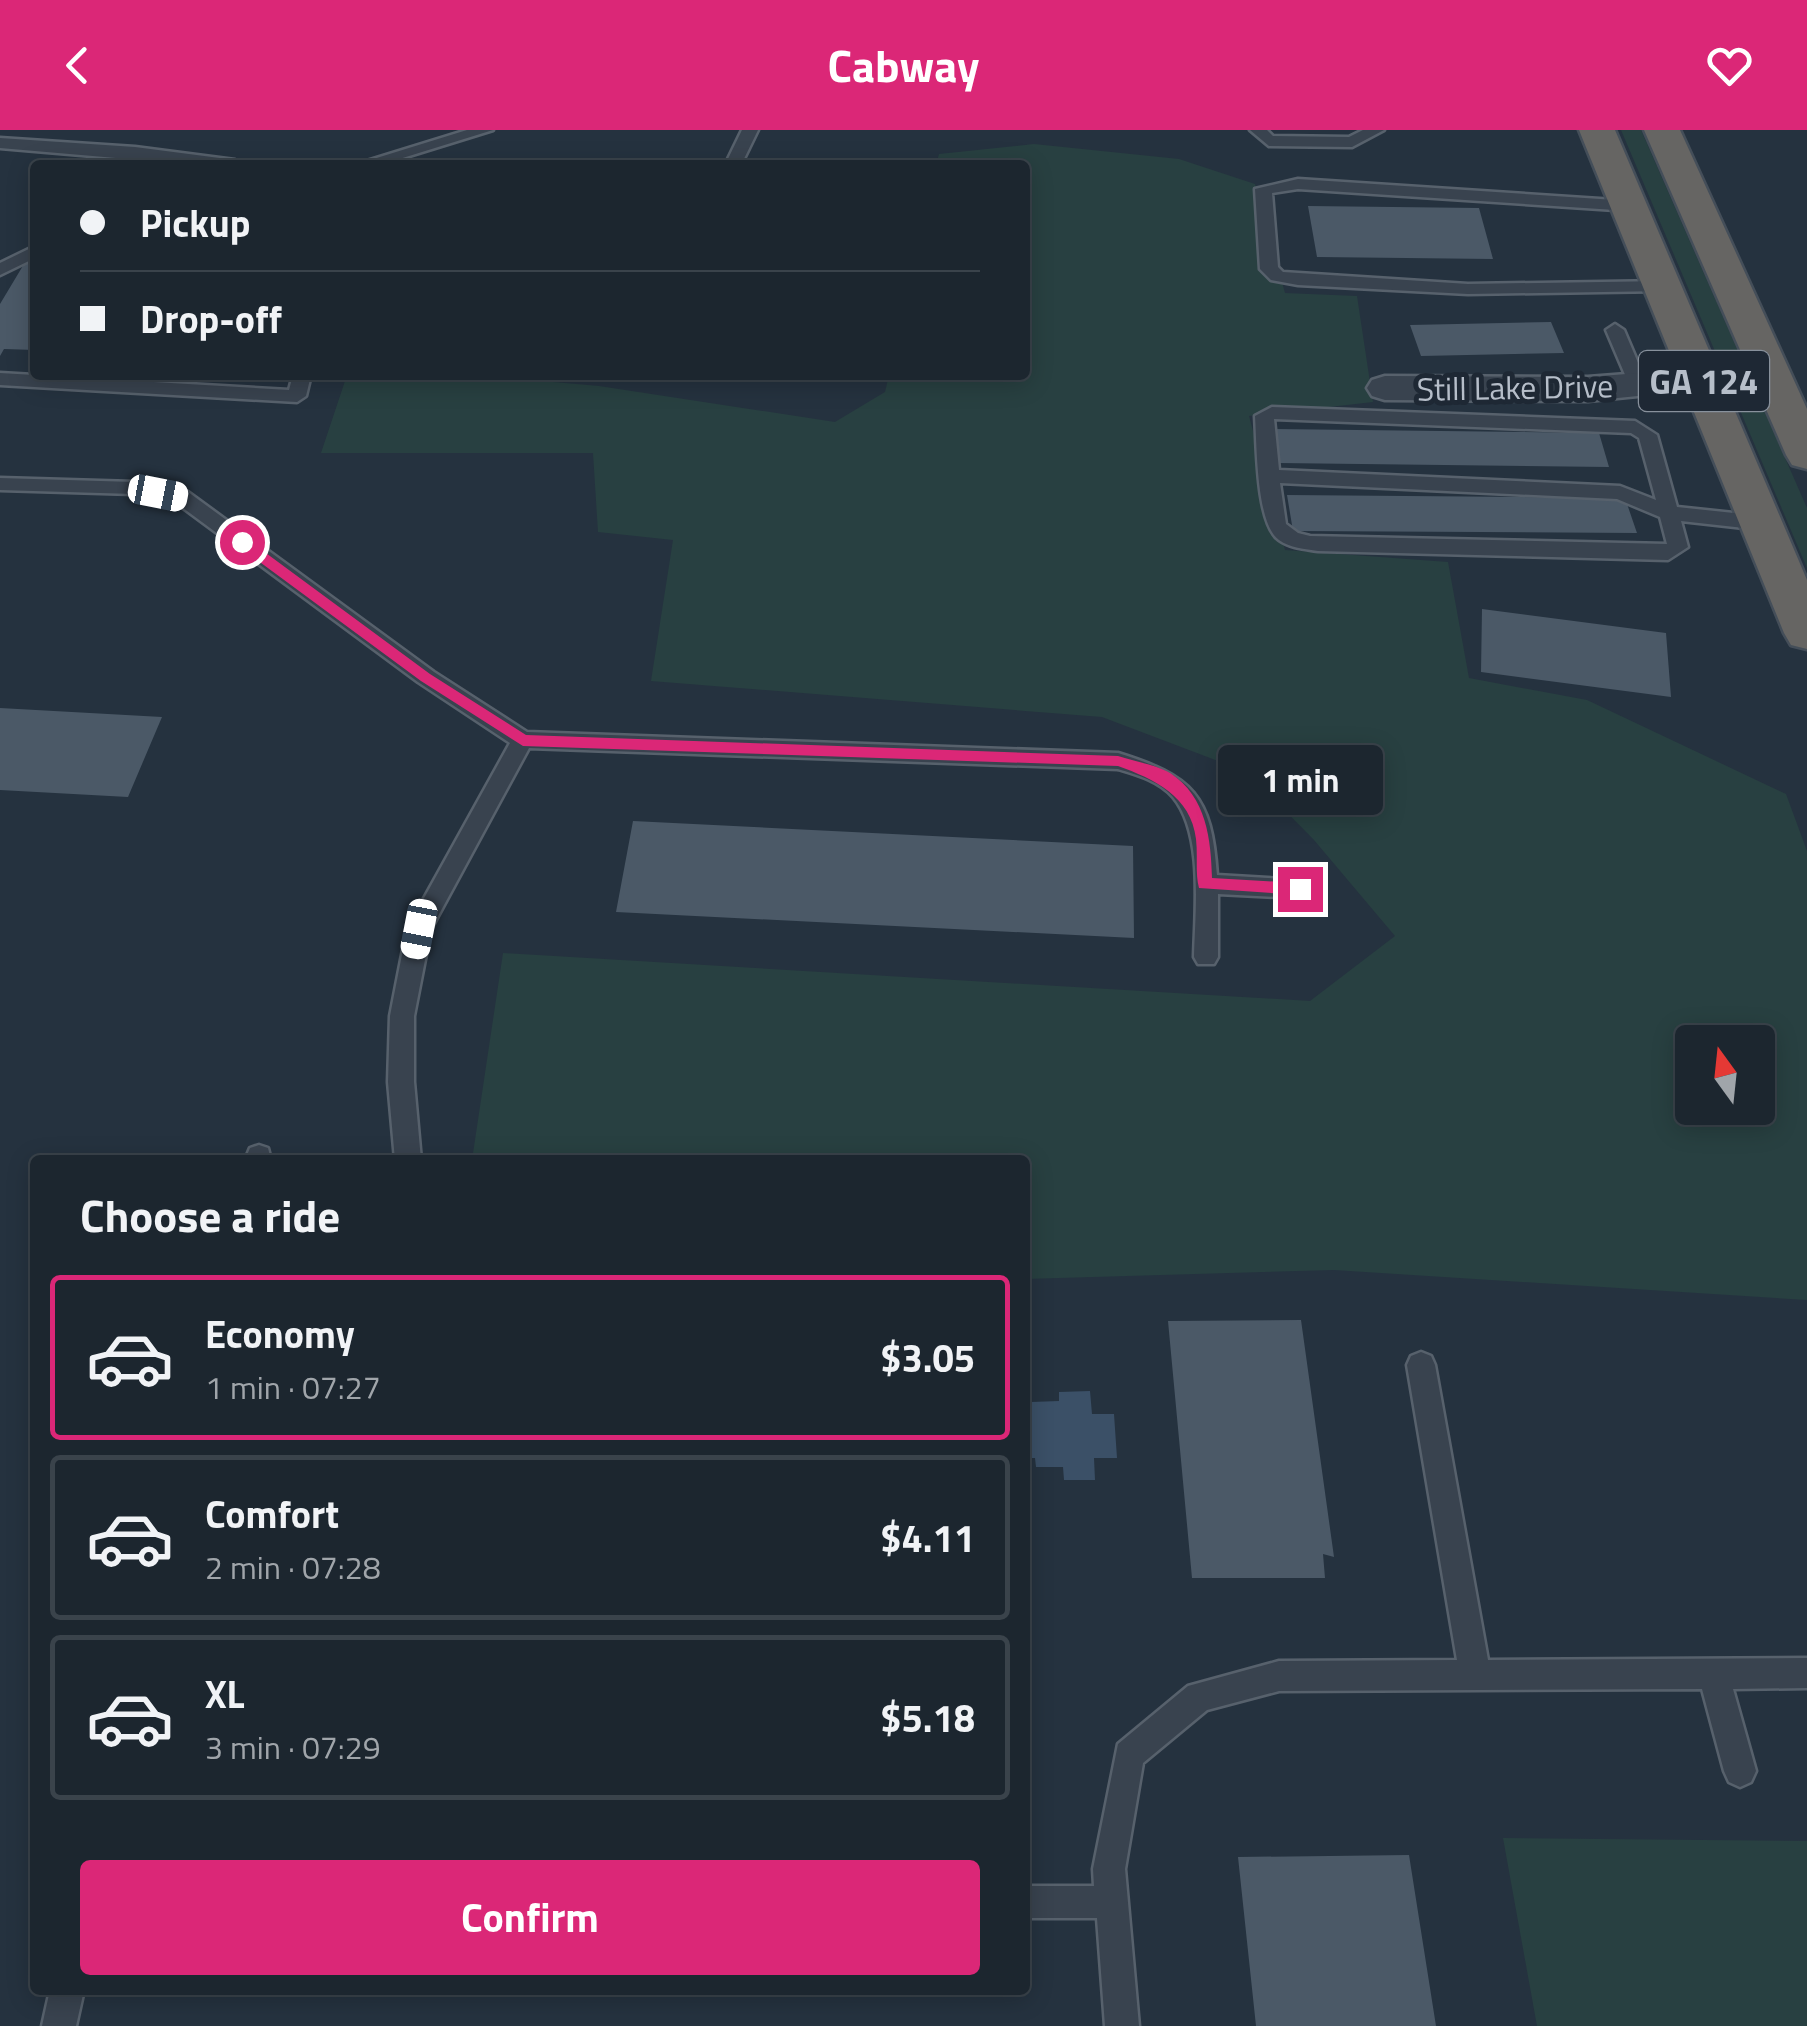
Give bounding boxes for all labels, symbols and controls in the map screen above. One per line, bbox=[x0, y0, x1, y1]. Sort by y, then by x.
text: Cabway bbox=[828, 31, 979, 99]
icon: back bbox=[50, 38, 105, 93]
icon: heart bbox=[1702, 38, 1757, 93]
text: Pickup bbox=[140, 194, 250, 252]
text: Drop-off bbox=[140, 290, 282, 348]
road number: GA 124 bbox=[1639, 351, 1769, 411]
street label: Still Lake Drive bbox=[1416, 361, 1614, 413]
car bbox=[126, 473, 190, 513]
route start bbox=[220, 520, 265, 565]
callout: 1 min bbox=[1218, 744, 1382, 814]
text: 1 min bbox=[1262, 756, 1339, 804]
route end bbox=[1278, 867, 1323, 912]
car bbox=[399, 897, 439, 961]
north arrow bbox=[1675, 1025, 1775, 1125]
map controls bbox=[1675, 1025, 1775, 1125]
text: Choose a ride bbox=[80, 1181, 340, 1249]
text: Economy bbox=[205, 1305, 355, 1363]
icon: car bbox=[85, 1313, 175, 1403]
text: $3.05 bbox=[880, 1329, 975, 1387]
text: 1 min · 07:27 bbox=[205, 1363, 381, 1411]
text: Comfort bbox=[205, 1485, 339, 1543]
icon: car bbox=[85, 1493, 175, 1583]
text: $4.11 bbox=[880, 1509, 975, 1567]
text: 2 min · 07:28 bbox=[205, 1543, 381, 1591]
text: XL bbox=[205, 1665, 245, 1723]
icon: car bbox=[85, 1673, 175, 1763]
text: $5.18 bbox=[880, 1689, 975, 1747]
text: 3 min · 07:29 bbox=[205, 1723, 381, 1771]
button: Confirm bbox=[80, 1860, 980, 1975]

